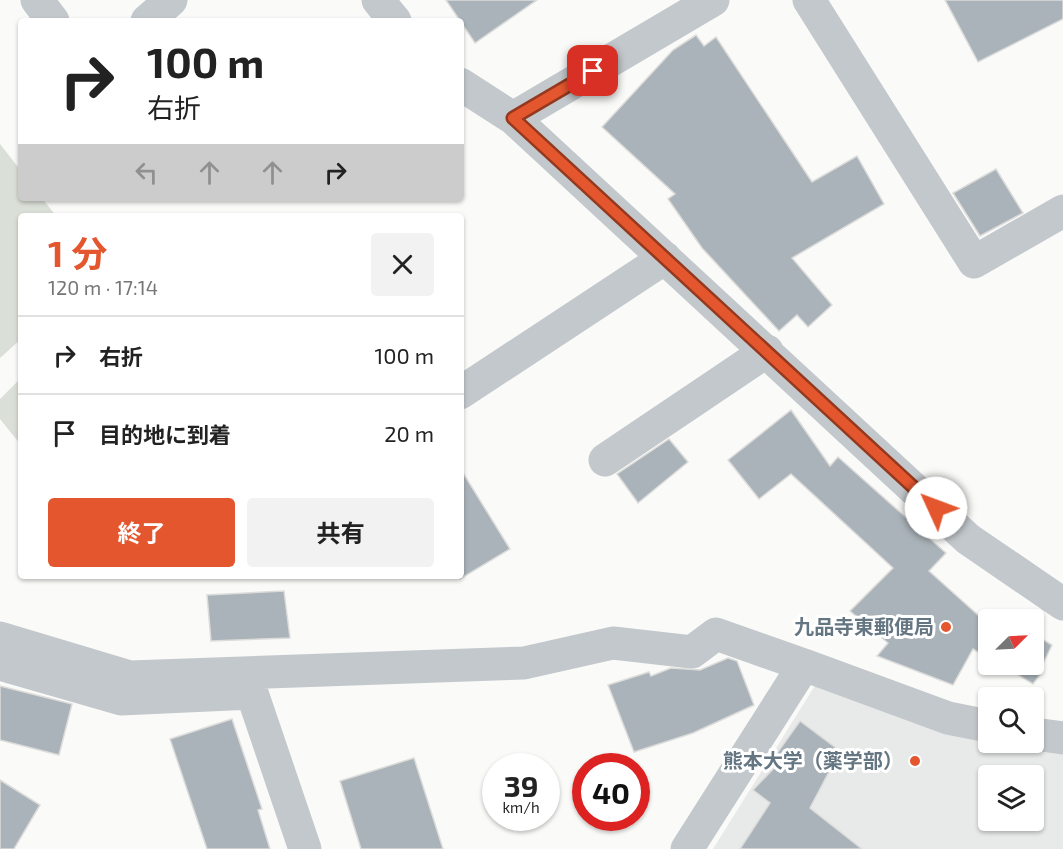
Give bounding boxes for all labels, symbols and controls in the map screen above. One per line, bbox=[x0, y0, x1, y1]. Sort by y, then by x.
text: 100 m bbox=[147, 36, 264, 86]
icon: right bbox=[48, 42, 126, 120]
pin bbox=[567, 45, 618, 96]
icon: arrive bbox=[576, 54, 609, 87]
text: 右折 bbox=[147, 91, 201, 123]
icon: left bbox=[130, 156, 163, 189]
icon: ahead bbox=[193, 156, 226, 189]
icon: ahead bbox=[256, 156, 289, 189]
icon: right bbox=[319, 156, 352, 189]
text: 1 分 bbox=[48, 231, 107, 274]
button: close bbox=[371, 233, 434, 296]
text: 120 m · 17:14 bbox=[48, 275, 158, 299]
icon: right bbox=[48, 339, 81, 372]
text: 100 m bbox=[375, 342, 434, 368]
text: 右折 bbox=[99, 343, 143, 369]
icon: arrive bbox=[48, 417, 81, 450]
text: 20 m bbox=[384, 420, 434, 446]
text: 目的地に到着 bbox=[99, 421, 231, 447]
position arrow bbox=[904, 476, 968, 540]
button: 終了 bbox=[48, 498, 235, 567]
button: 共有 bbox=[247, 498, 434, 567]
north arrow bbox=[978, 609, 1044, 675]
map controls bbox=[978, 609, 1044, 831]
place label: 九品寺東郵便局 bbox=[794, 614, 934, 638]
marker: 九品寺東郵便局 bbox=[939, 620, 953, 634]
button: search bbox=[978, 687, 1044, 753]
place label: 熊本大学（薬学部） bbox=[723, 748, 903, 772]
speed limit sign: 40 bbox=[572, 753, 650, 831]
marker: 熊本大学（薬学部） bbox=[908, 754, 922, 768]
button: layers bbox=[978, 765, 1044, 831]
text: 39 bbox=[504, 767, 538, 803]
text: km/h bbox=[502, 798, 540, 816]

